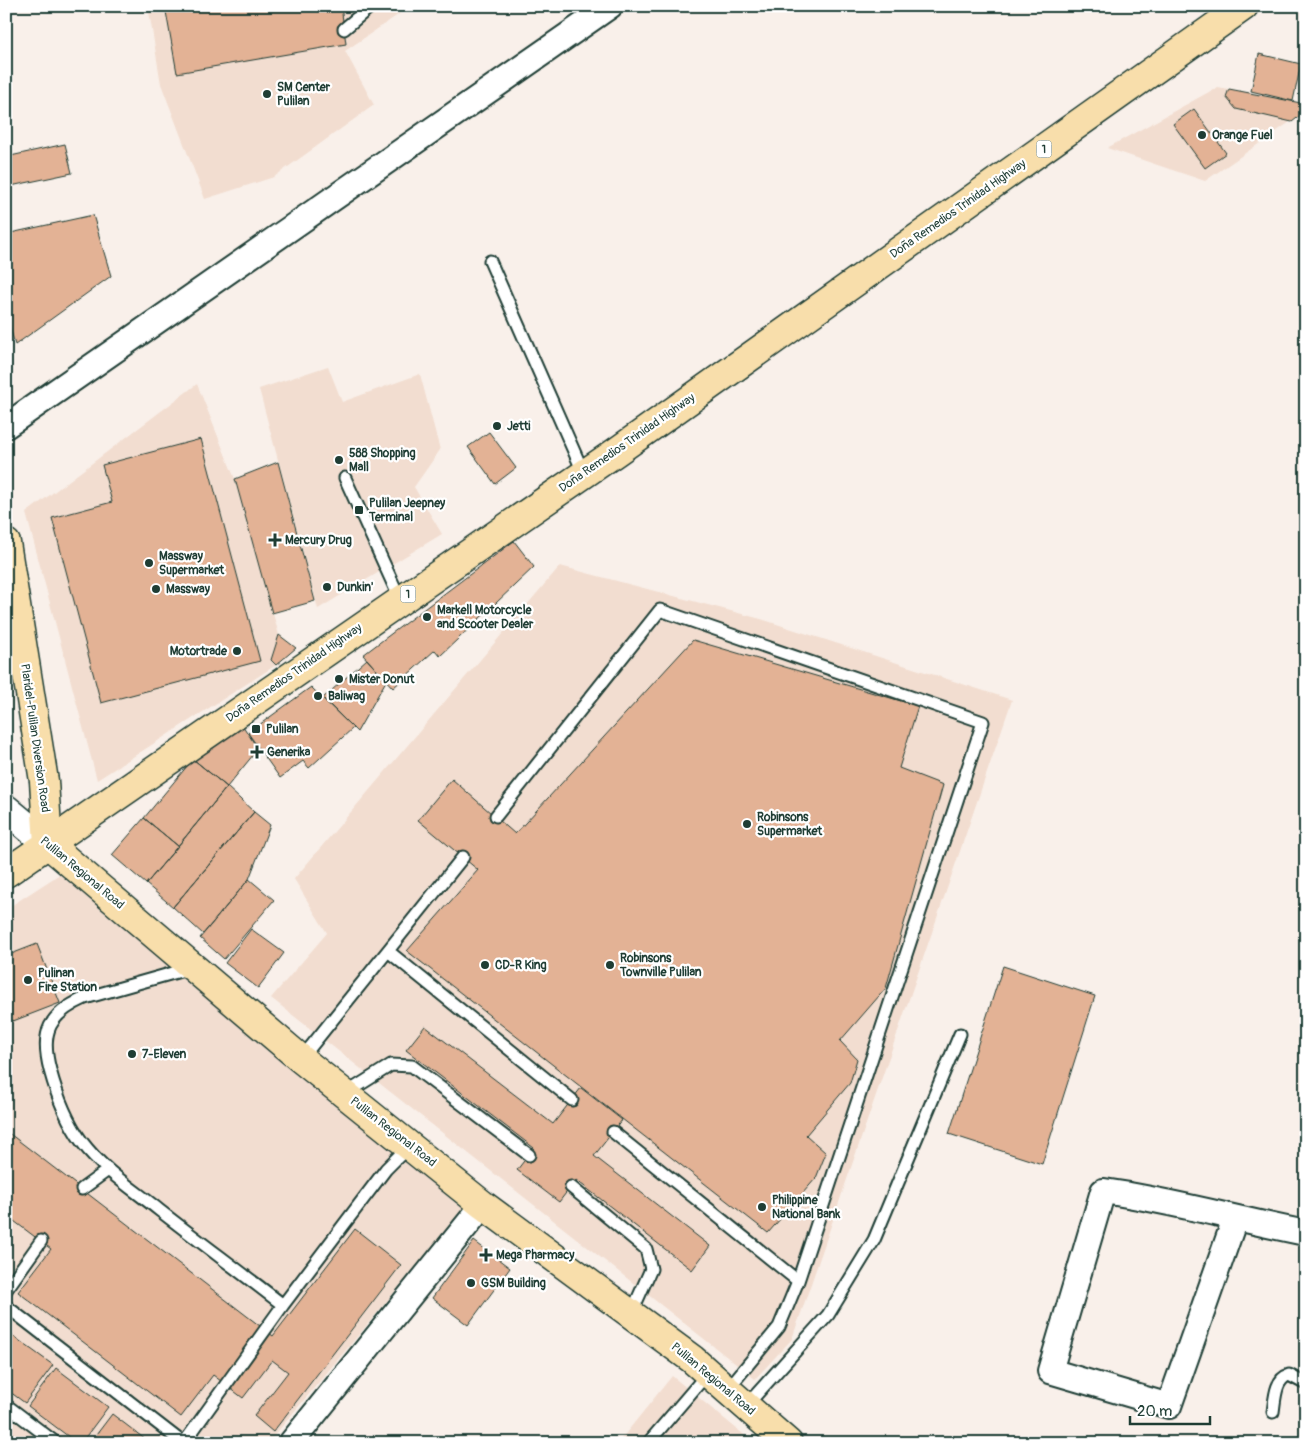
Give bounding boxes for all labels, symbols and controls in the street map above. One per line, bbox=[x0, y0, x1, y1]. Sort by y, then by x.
place label: SM Center Pulilan bbox=[277, 80, 331, 109]
marker: SM Center Pulilan bbox=[261, 88, 273, 100]
place label: Orange Fuel bbox=[1212, 128, 1273, 143]
marker: Orange Fuel bbox=[1196, 129, 1208, 141]
road number: 1 bbox=[1036, 140, 1052, 158]
street label: Doña Remedios Trinidad Highway bbox=[887, 156, 1029, 262]
street label: Doña Remedios Trinidad Highway bbox=[556, 390, 698, 496]
place label: Jetti bbox=[507, 419, 530, 434]
marker: Jetti bbox=[491, 420, 503, 432]
place label: 588 Shopping Mall bbox=[349, 446, 416, 475]
marker: 588 Shopping Mall bbox=[333, 454, 345, 466]
place label: Pulilan Jeepney Terminal bbox=[368, 496, 446, 525]
marker: Pulilan Jeepney Terminal bbox=[353, 504, 365, 516]
place label: Mercury Drug bbox=[285, 533, 352, 548]
marker: Mercury Drug bbox=[269, 534, 281, 546]
place label: Massway Supermarket bbox=[159, 549, 225, 578]
marker: Massway Supermarket bbox=[143, 557, 155, 569]
place label: Dunkin' bbox=[337, 580, 373, 595]
marker: Dunkin' bbox=[321, 581, 333, 593]
place label: Massway bbox=[166, 582, 211, 597]
marker: Massway bbox=[150, 583, 162, 595]
road number: 1 bbox=[400, 586, 416, 602]
place label: Markell Motorcycle and Scooter Dealer bbox=[437, 603, 534, 632]
marker: Markell Motorcycle and Scooter Dealer bbox=[421, 611, 433, 623]
street label: Doña Remedios Trinidad Highway bbox=[223, 620, 365, 726]
place label: Motortrade bbox=[170, 644, 228, 659]
marker: Motortrade bbox=[231, 645, 243, 657]
street label: Plaridel-Pulilan Diversion Road bbox=[17, 663, 53, 813]
place label: Mister Donut bbox=[349, 672, 415, 687]
marker: Mister Donut bbox=[333, 673, 345, 685]
place label: Baliwag bbox=[328, 689, 365, 704]
marker: Baliwag bbox=[312, 690, 324, 702]
place label: Pulilan bbox=[266, 722, 299, 737]
marker: Pulilan bbox=[250, 723, 262, 735]
place label: Generika bbox=[267, 745, 311, 760]
marker: Generika bbox=[251, 746, 263, 758]
place label: Robinsons Supermarket bbox=[757, 810, 823, 839]
marker: Robinsons Supermarket bbox=[741, 818, 753, 830]
street label: Pulilan Regional Road bbox=[37, 833, 127, 913]
place label: Robinsons Townville Pulilan bbox=[619, 951, 702, 980]
place label: CD-R King bbox=[495, 958, 547, 973]
marker: CD-R King bbox=[479, 959, 491, 971]
marker: Robinsons Townville Pulilan bbox=[604, 959, 616, 971]
place label: Pulinan Fire Station bbox=[38, 966, 97, 995]
marker: Pulinan Fire Station bbox=[22, 974, 34, 986]
place label: 7-Eleven bbox=[142, 1047, 187, 1062]
marker: 7-Eleven bbox=[126, 1048, 138, 1060]
street label: Pulilan Regional Road bbox=[347, 1094, 439, 1170]
place label: Philippine National Bank bbox=[772, 1193, 841, 1222]
marker: Philippine National Bank bbox=[756, 1201, 768, 1213]
place label: Mega Pharmacy bbox=[496, 1248, 575, 1263]
marker: Mega Pharmacy bbox=[480, 1249, 492, 1261]
place label: GSM Building bbox=[481, 1276, 546, 1291]
marker: GSM Building bbox=[465, 1277, 477, 1289]
street label: Pulilan Regional Road bbox=[668, 1339, 758, 1419]
scale bar bbox=[1130, 1394, 1210, 1426]
text: 20 m bbox=[1137, 1402, 1172, 1421]

